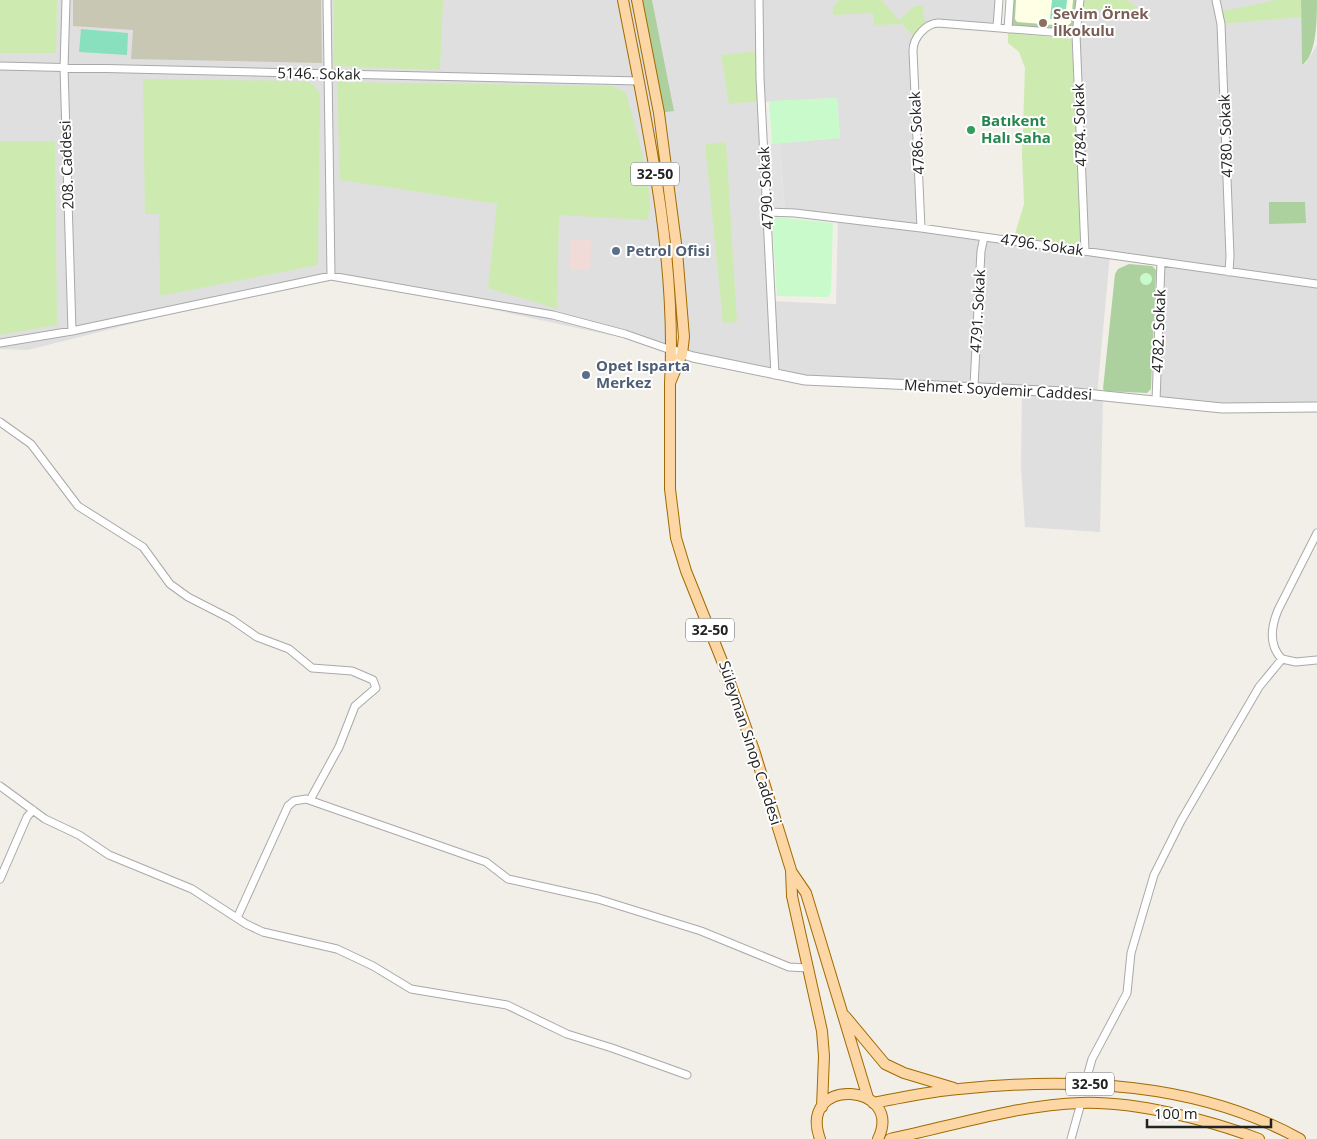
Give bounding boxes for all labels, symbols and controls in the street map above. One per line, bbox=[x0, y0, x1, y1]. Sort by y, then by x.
place label: Sevim Örnek İlkokulu bbox=[1053, 3, 1149, 40]
marker: Sevim Örnek İlkokulu bbox=[1037, 17, 1049, 29]
street label: 5146. Sokak bbox=[277, 62, 361, 84]
street label: 4784. Sokak bbox=[1068, 83, 1090, 167]
street label: 4786. Sokak bbox=[904, 91, 928, 175]
street label: 4780. Sokak bbox=[1214, 94, 1236, 178]
place label: Batıkent Halı Saha bbox=[981, 110, 1051, 147]
street label: 208. Caddesi bbox=[54, 120, 78, 210]
marker: Batıkent Halı Saha bbox=[965, 124, 977, 136]
street label: 4790. Sokak bbox=[753, 146, 777, 230]
road number: 32-50 bbox=[631, 162, 679, 185]
street label: 4796. Sokak bbox=[999, 228, 1085, 260]
place label: Petrol Ofisi bbox=[626, 240, 710, 260]
marker: Petrol Ofisi bbox=[610, 245, 622, 257]
street label: 4791. Sokak bbox=[965, 269, 989, 353]
street label: 4782. Sokak bbox=[1147, 289, 1169, 373]
place label: Opet Isparta Merkez bbox=[596, 355, 690, 392]
marker: Opet Isparta Merkez bbox=[580, 369, 592, 381]
street label: Mehmet Soydemir Caddesi bbox=[904, 374, 1093, 404]
road number: 32-50 bbox=[686, 618, 734, 642]
street label: Süleyman Sinop Caddesi bbox=[715, 658, 787, 827]
road number: 32-50 bbox=[1066, 1072, 1114, 1096]
scale bar bbox=[1147, 1096, 1271, 1128]
text: 100 m bbox=[1154, 1103, 1198, 1123]

